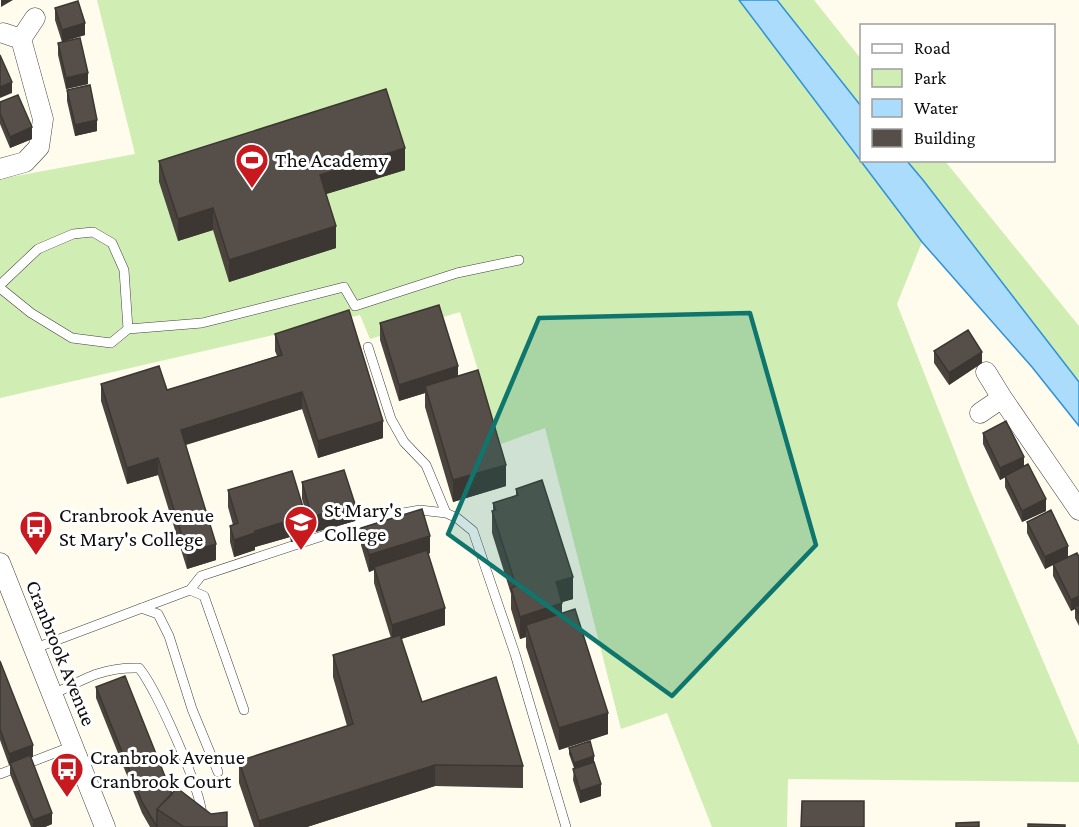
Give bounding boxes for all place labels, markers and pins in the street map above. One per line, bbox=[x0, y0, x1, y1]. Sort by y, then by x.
sports icon: The Academy bbox=[234, 142, 270, 189]
place label: The Academy bbox=[275, 148, 388, 172]
place label: St Mary's College bbox=[324, 498, 402, 546]
place label: Cranbrook Avenue St Mary's College bbox=[59, 503, 214, 551]
school or university icon: St Mary's College bbox=[283, 504, 319, 551]
bus stop icon: Cranbrook Avenue St Mary's College bbox=[18, 509, 54, 556]
place label: Cranbrook Avenue Cranbrook Court bbox=[90, 745, 245, 793]
bus stop icon: Cranbrook Avenue Cranbrook Court bbox=[49, 751, 85, 798]

